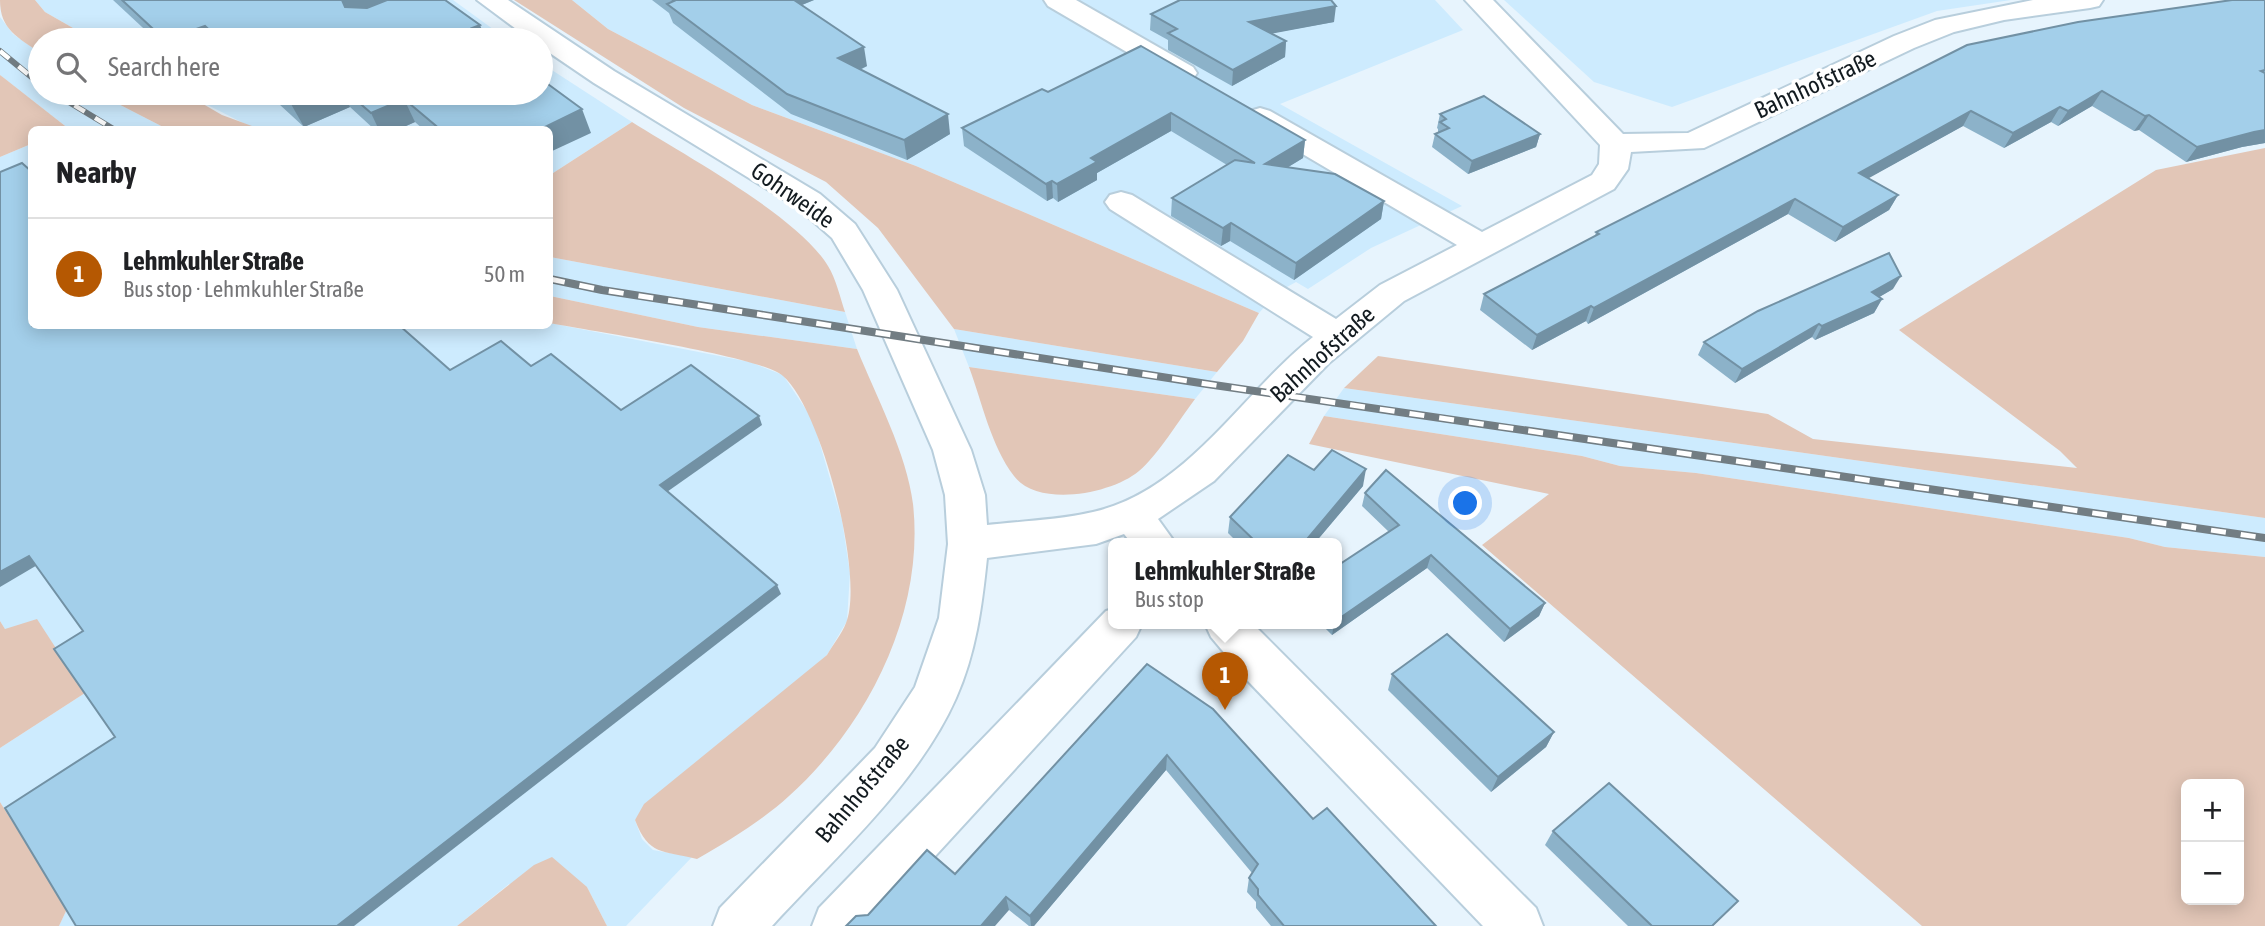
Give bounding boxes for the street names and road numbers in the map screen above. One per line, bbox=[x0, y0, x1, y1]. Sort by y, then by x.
street label: Bahnhofstraße bbox=[1750, 44, 1880, 124]
street label: Gohrweide bbox=[746, 157, 840, 233]
street label: Bahnhofstraße bbox=[1264, 300, 1380, 408]
street label: Bahnhofstraße bbox=[810, 730, 914, 848]

